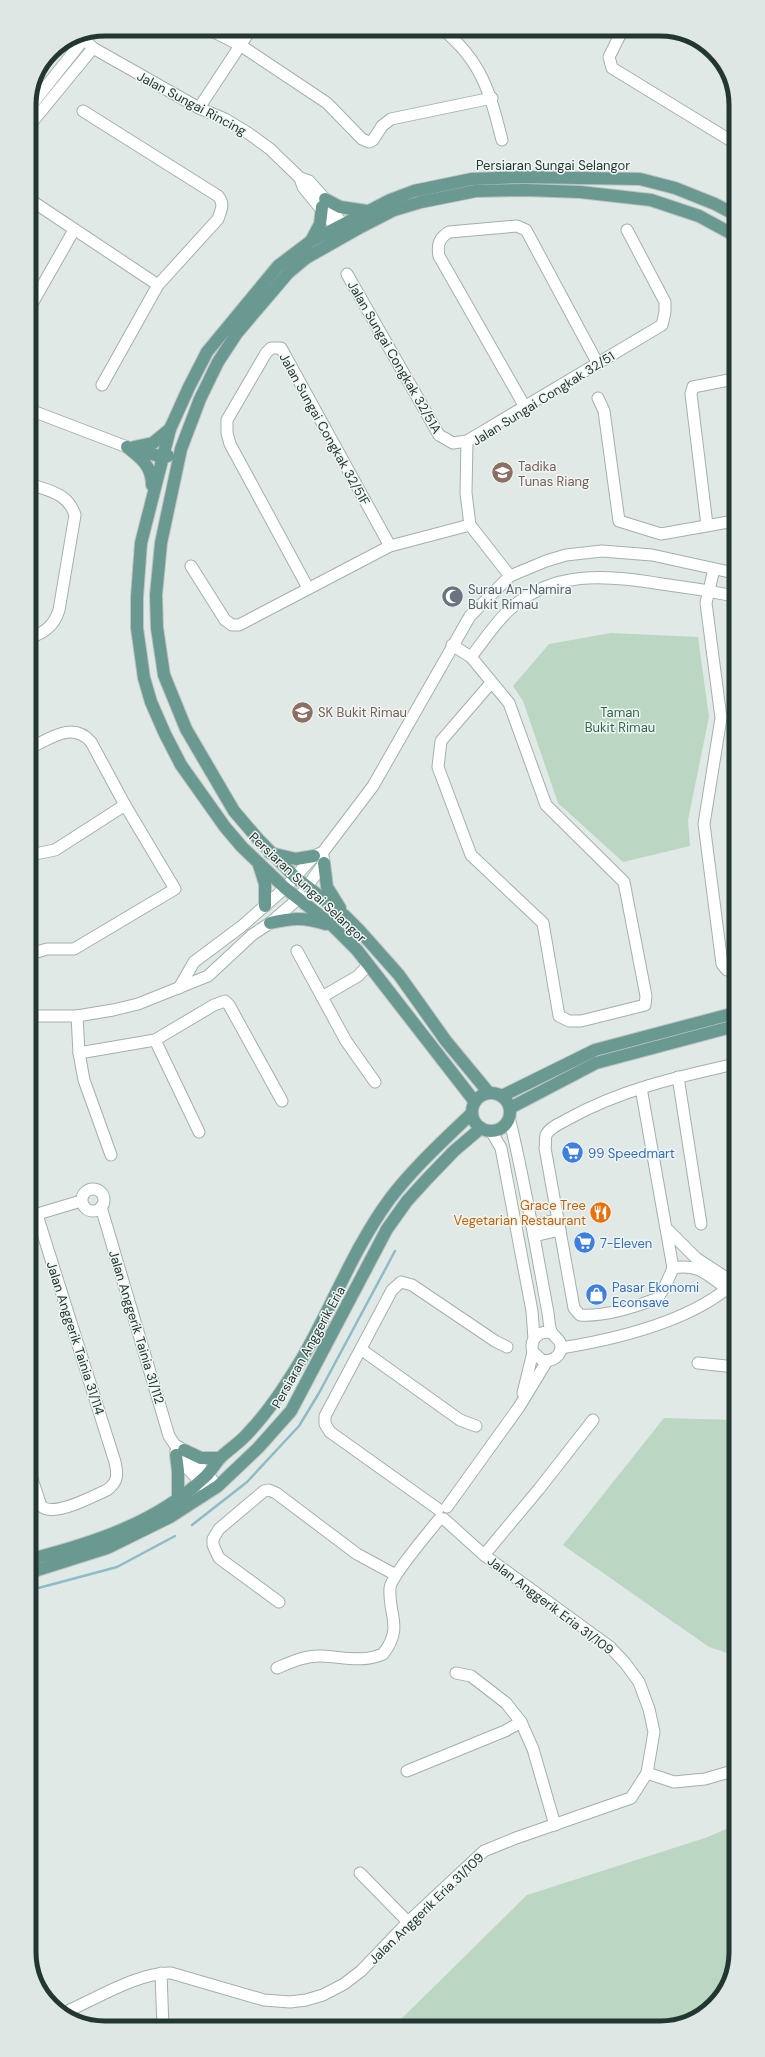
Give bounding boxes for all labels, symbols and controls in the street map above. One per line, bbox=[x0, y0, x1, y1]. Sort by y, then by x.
street label: Jalan Sungai Rincing bbox=[134, 67, 249, 139]
street label: Persiaran Sungai Selangor bbox=[476, 157, 630, 174]
street label: Jalan Sungai Congkak 32/51A bbox=[344, 278, 446, 437]
street label: Jalan Sungai Congkak 32/51 bbox=[469, 347, 618, 449]
street label: Jalan Sungai Congkak 32/51F bbox=[275, 350, 374, 509]
place label: Tadika Tunas Riang bbox=[518, 458, 589, 490]
school or university icon: Tadika Tunas Riang bbox=[489, 460, 515, 486]
place label: Surau An-Namira Bukit Rimau bbox=[468, 581, 572, 613]
mosque icon: Surau An-Namira Bukit Rimau bbox=[440, 583, 466, 609]
school or university icon: SK Bukit Rimau bbox=[290, 699, 316, 725]
place label: SK Bukit Rimau bbox=[318, 704, 407, 721]
park label: Taman Bukit Rimau bbox=[585, 704, 655, 736]
street label: Persiaran Sungai Selangor bbox=[246, 829, 370, 946]
supermarket icon: 99 Speedmart bbox=[559, 1140, 585, 1166]
place label: 99 Speedmart bbox=[588, 1145, 675, 1162]
place label: Grace Tree Vegetarian Restaurant bbox=[454, 1197, 586, 1229]
restaurant icon: Grace Tree Vegetarian Restaurant bbox=[588, 1199, 614, 1225]
supermarket icon: 7-Eleven bbox=[571, 1230, 597, 1256]
place label: 7-Eleven bbox=[600, 1235, 652, 1252]
street label: Jalan Anggerik Tainia 31/112 bbox=[105, 1248, 168, 1406]
street label: Jalan Anggerik Tainia 31/114 bbox=[43, 1259, 108, 1417]
place label: Pasar Ekonomi Econsave bbox=[612, 1279, 699, 1311]
shop icon: Pasar Ekonomi Econsave bbox=[583, 1281, 609, 1307]
street label: Persiaran Anggerik Eria bbox=[268, 1283, 349, 1411]
street label: Jalan Anggerik Eria 31/109 bbox=[484, 1552, 617, 1658]
street label: Jalan Anggerik Eria 31/109 bbox=[365, 1849, 488, 1968]

